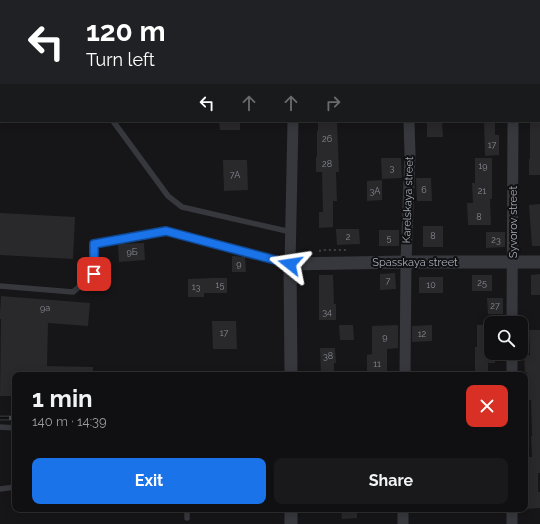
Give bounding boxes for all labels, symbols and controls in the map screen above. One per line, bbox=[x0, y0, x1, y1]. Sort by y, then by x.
text: 120 m bbox=[86, 15, 166, 48]
icon: left bbox=[20, 16, 72, 68]
text: Turn left bbox=[86, 49, 155, 70]
icon: left bbox=[196, 92, 218, 114]
icon: ahead bbox=[238, 92, 260, 114]
icon: ahead bbox=[280, 92, 302, 114]
icon: right bbox=[322, 92, 344, 114]
house number: 26 bbox=[322, 134, 333, 144]
house number: 17 bbox=[488, 140, 496, 150]
street label: Karelskaya street bbox=[400, 156, 416, 244]
house number: 28 bbox=[322, 159, 332, 169]
house number: 19 bbox=[478, 161, 488, 171]
house number: 3 bbox=[390, 163, 395, 173]
house number: 7А bbox=[230, 170, 240, 180]
house number: 6 bbox=[421, 185, 427, 195]
house number: 3А bbox=[370, 186, 380, 196]
house number: 21 bbox=[478, 186, 486, 196]
street label: Syvorov street bbox=[507, 186, 520, 258]
house number: 8 bbox=[476, 212, 482, 222]
house number: 8 bbox=[430, 231, 436, 241]
house number: 2 bbox=[346, 232, 351, 242]
house number: 5 bbox=[387, 233, 392, 243]
house number: 23 bbox=[491, 235, 501, 245]
position arrow bbox=[269, 243, 311, 285]
house number: 9Б bbox=[126, 247, 138, 257]
street label: Spasskaya street bbox=[372, 256, 458, 269]
pin bbox=[77, 257, 111, 291]
house number: 9 bbox=[236, 259, 242, 269]
icon: arrive bbox=[83, 263, 105, 285]
house number: 7 bbox=[386, 276, 391, 286]
house number: 25 bbox=[477, 278, 487, 288]
house number: 15 bbox=[216, 280, 224, 290]
house number: 10 bbox=[426, 280, 436, 290]
house number: 13 bbox=[192, 282, 201, 292]
house number: 27 bbox=[490, 301, 500, 311]
house number: 9а bbox=[40, 303, 50, 313]
house number: 34 bbox=[322, 307, 332, 317]
map controls bbox=[484, 316, 528, 360]
button: search bbox=[484, 316, 528, 360]
house number: 17 bbox=[220, 328, 228, 338]
house number: 12 bbox=[418, 329, 427, 339]
house number: 9 bbox=[382, 332, 388, 342]
house number: 38 bbox=[323, 351, 333, 361]
house number: 11 bbox=[373, 359, 381, 369]
text: 1 min bbox=[32, 384, 93, 413]
button: close bbox=[466, 385, 508, 427]
text: 140 m · 14:39 bbox=[32, 414, 107, 429]
button: Exit bbox=[32, 458, 266, 504]
button: Share bbox=[274, 458, 508, 504]

